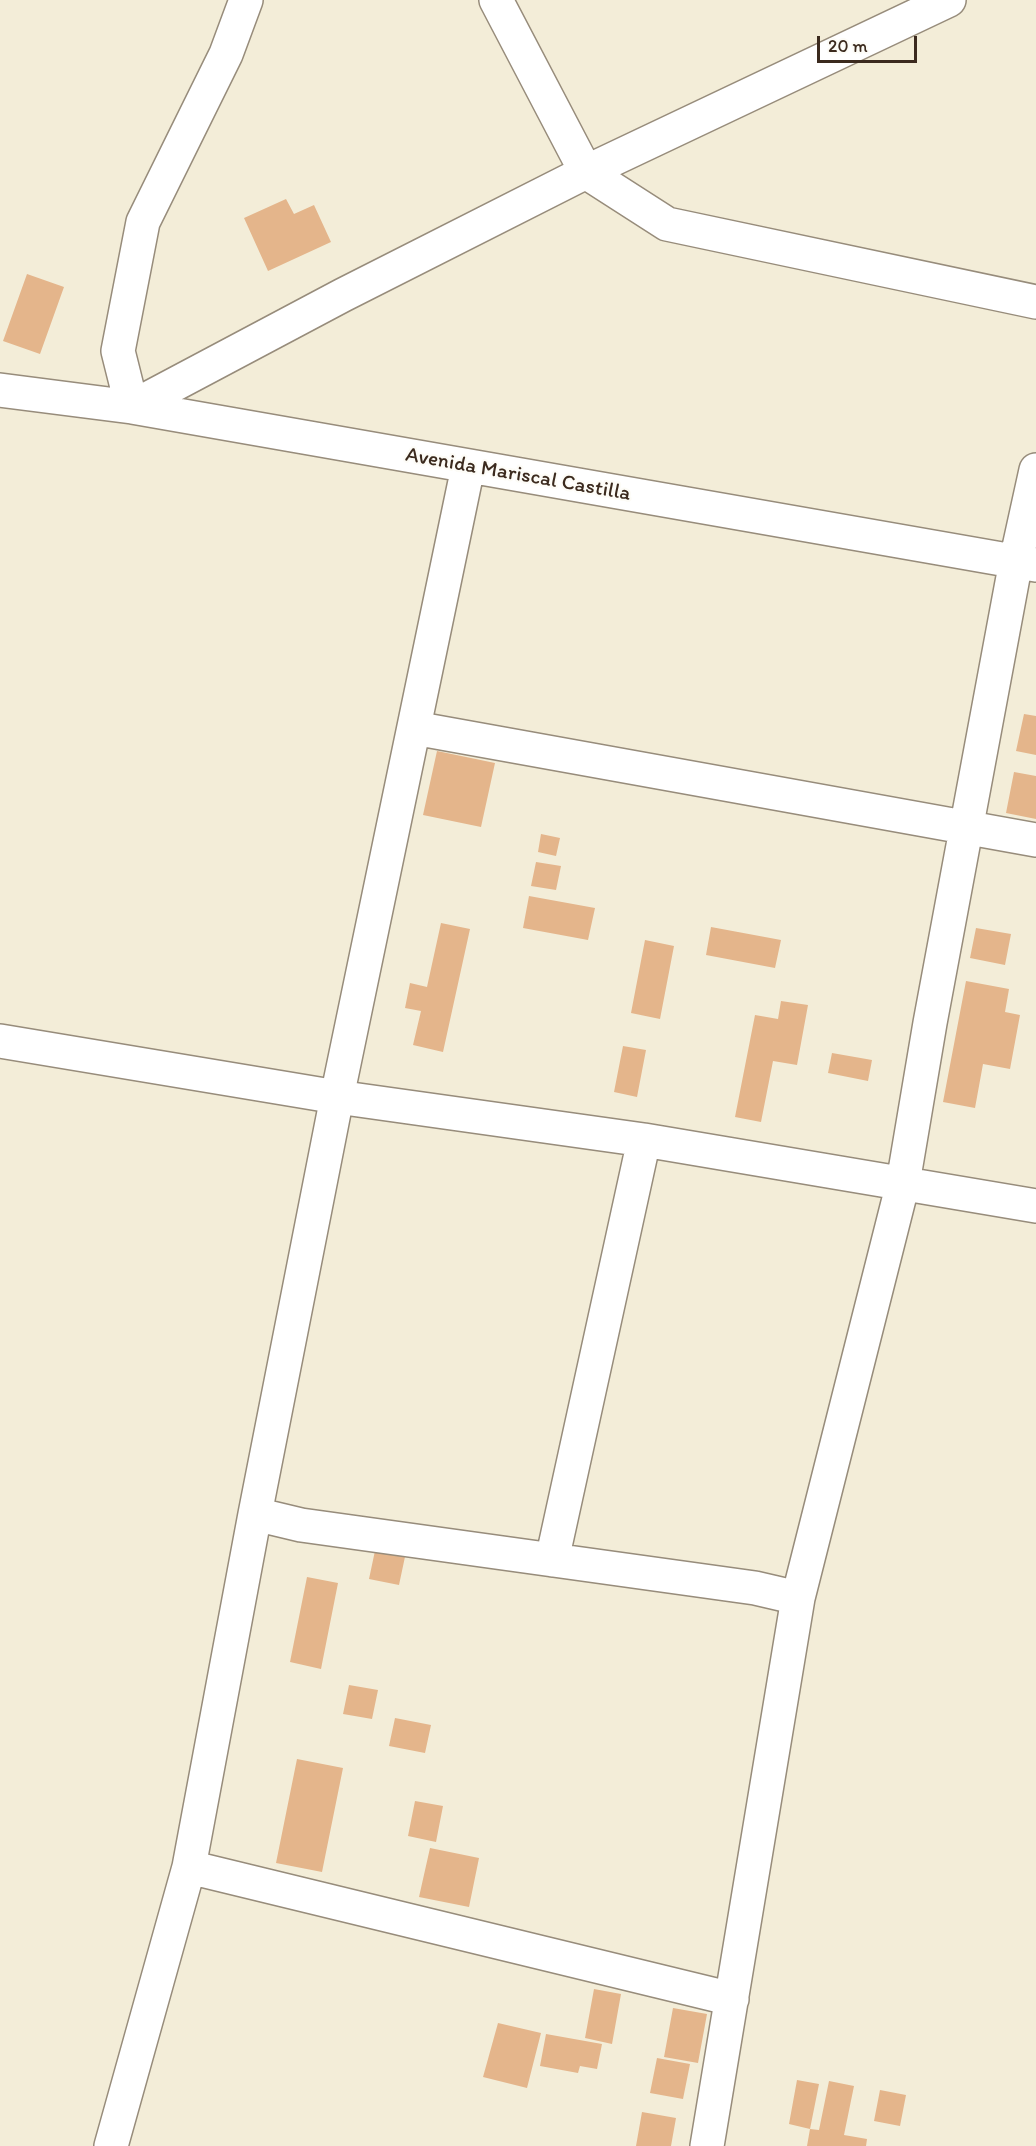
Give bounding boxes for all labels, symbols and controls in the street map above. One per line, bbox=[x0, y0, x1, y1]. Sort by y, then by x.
scale bar bbox=[820, 24, 920, 62]
text: 20 m bbox=[828, 35, 868, 57]
street label: Avenida Mariscal Castilla bbox=[403, 443, 633, 507]

